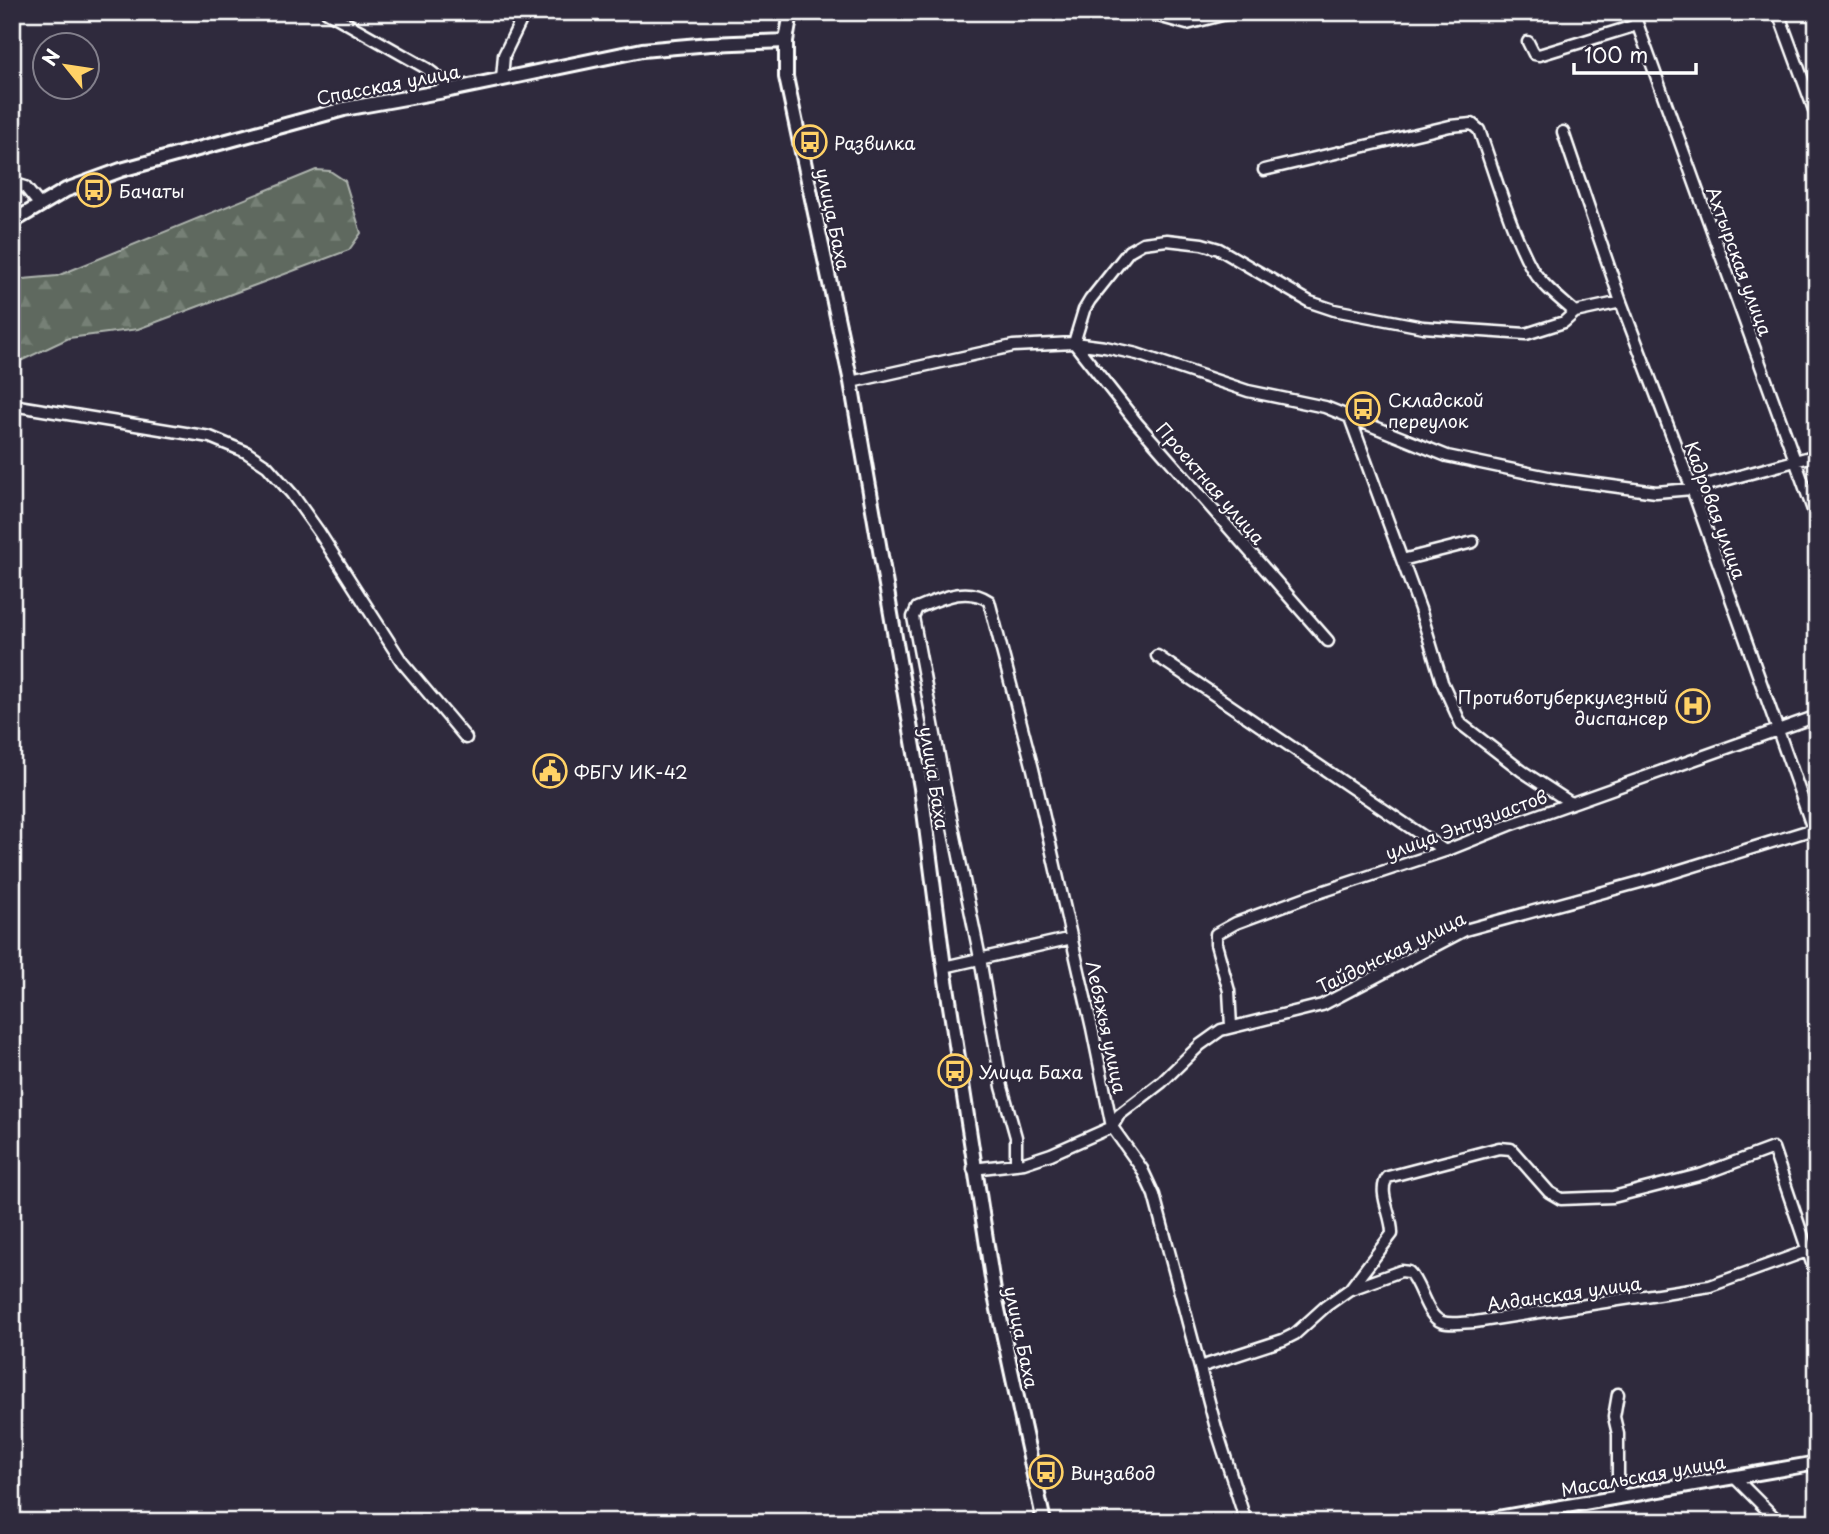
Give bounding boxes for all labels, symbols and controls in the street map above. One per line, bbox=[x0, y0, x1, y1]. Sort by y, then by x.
north arrow bbox=[32, 32, 102, 102]
scale bar bbox=[1574, 32, 1696, 76]
text: 100 m bbox=[1584, 38, 1648, 70]
text: N bbox=[35, 43, 66, 71]
street label: Спасская улица bbox=[314, 57, 463, 111]
bus stop icon: Развилка bbox=[791, 123, 829, 161]
place label: Развилка bbox=[834, 129, 916, 156]
street label: улица Баха bbox=[810, 165, 858, 273]
bus stop icon: Бачаты bbox=[75, 171, 113, 209]
place label: Бачаты bbox=[119, 177, 184, 204]
street label: Ахтырская улица bbox=[1700, 182, 1780, 340]
place label: Складской переулок bbox=[1388, 386, 1484, 434]
bus stop icon: Складской переулок bbox=[1344, 390, 1382, 428]
street label: Проектная улица bbox=[1150, 416, 1272, 551]
street label: Кадровая улица bbox=[1678, 437, 1754, 583]
place label: Противотуберкулезный диспансер bbox=[1458, 683, 1668, 731]
hospital icon: Противотуберкулезный диспансер bbox=[1674, 687, 1712, 725]
street label: улица Баха bbox=[914, 725, 957, 832]
public building icon: ФБГУ ИК-42 bbox=[531, 752, 569, 790]
place label: ФБГУ ИК-42 bbox=[574, 758, 688, 785]
street label: улица Энтузиастов bbox=[1381, 782, 1551, 866]
street label: Тайдонская улица bbox=[1312, 904, 1470, 1000]
street label: Лебяжья улица bbox=[1080, 958, 1134, 1096]
bus stop icon: Улица Баха bbox=[936, 1052, 974, 1090]
place label: Улица Баха bbox=[979, 1058, 1083, 1085]
street label: Алданская улица bbox=[1485, 1269, 1644, 1317]
street label: улица Баха bbox=[998, 1283, 1046, 1391]
street label: Масальская улица bbox=[1559, 1447, 1728, 1503]
bus stop icon: Винзавод bbox=[1027, 1453, 1065, 1491]
place label: Винзавод bbox=[1070, 1459, 1155, 1486]

